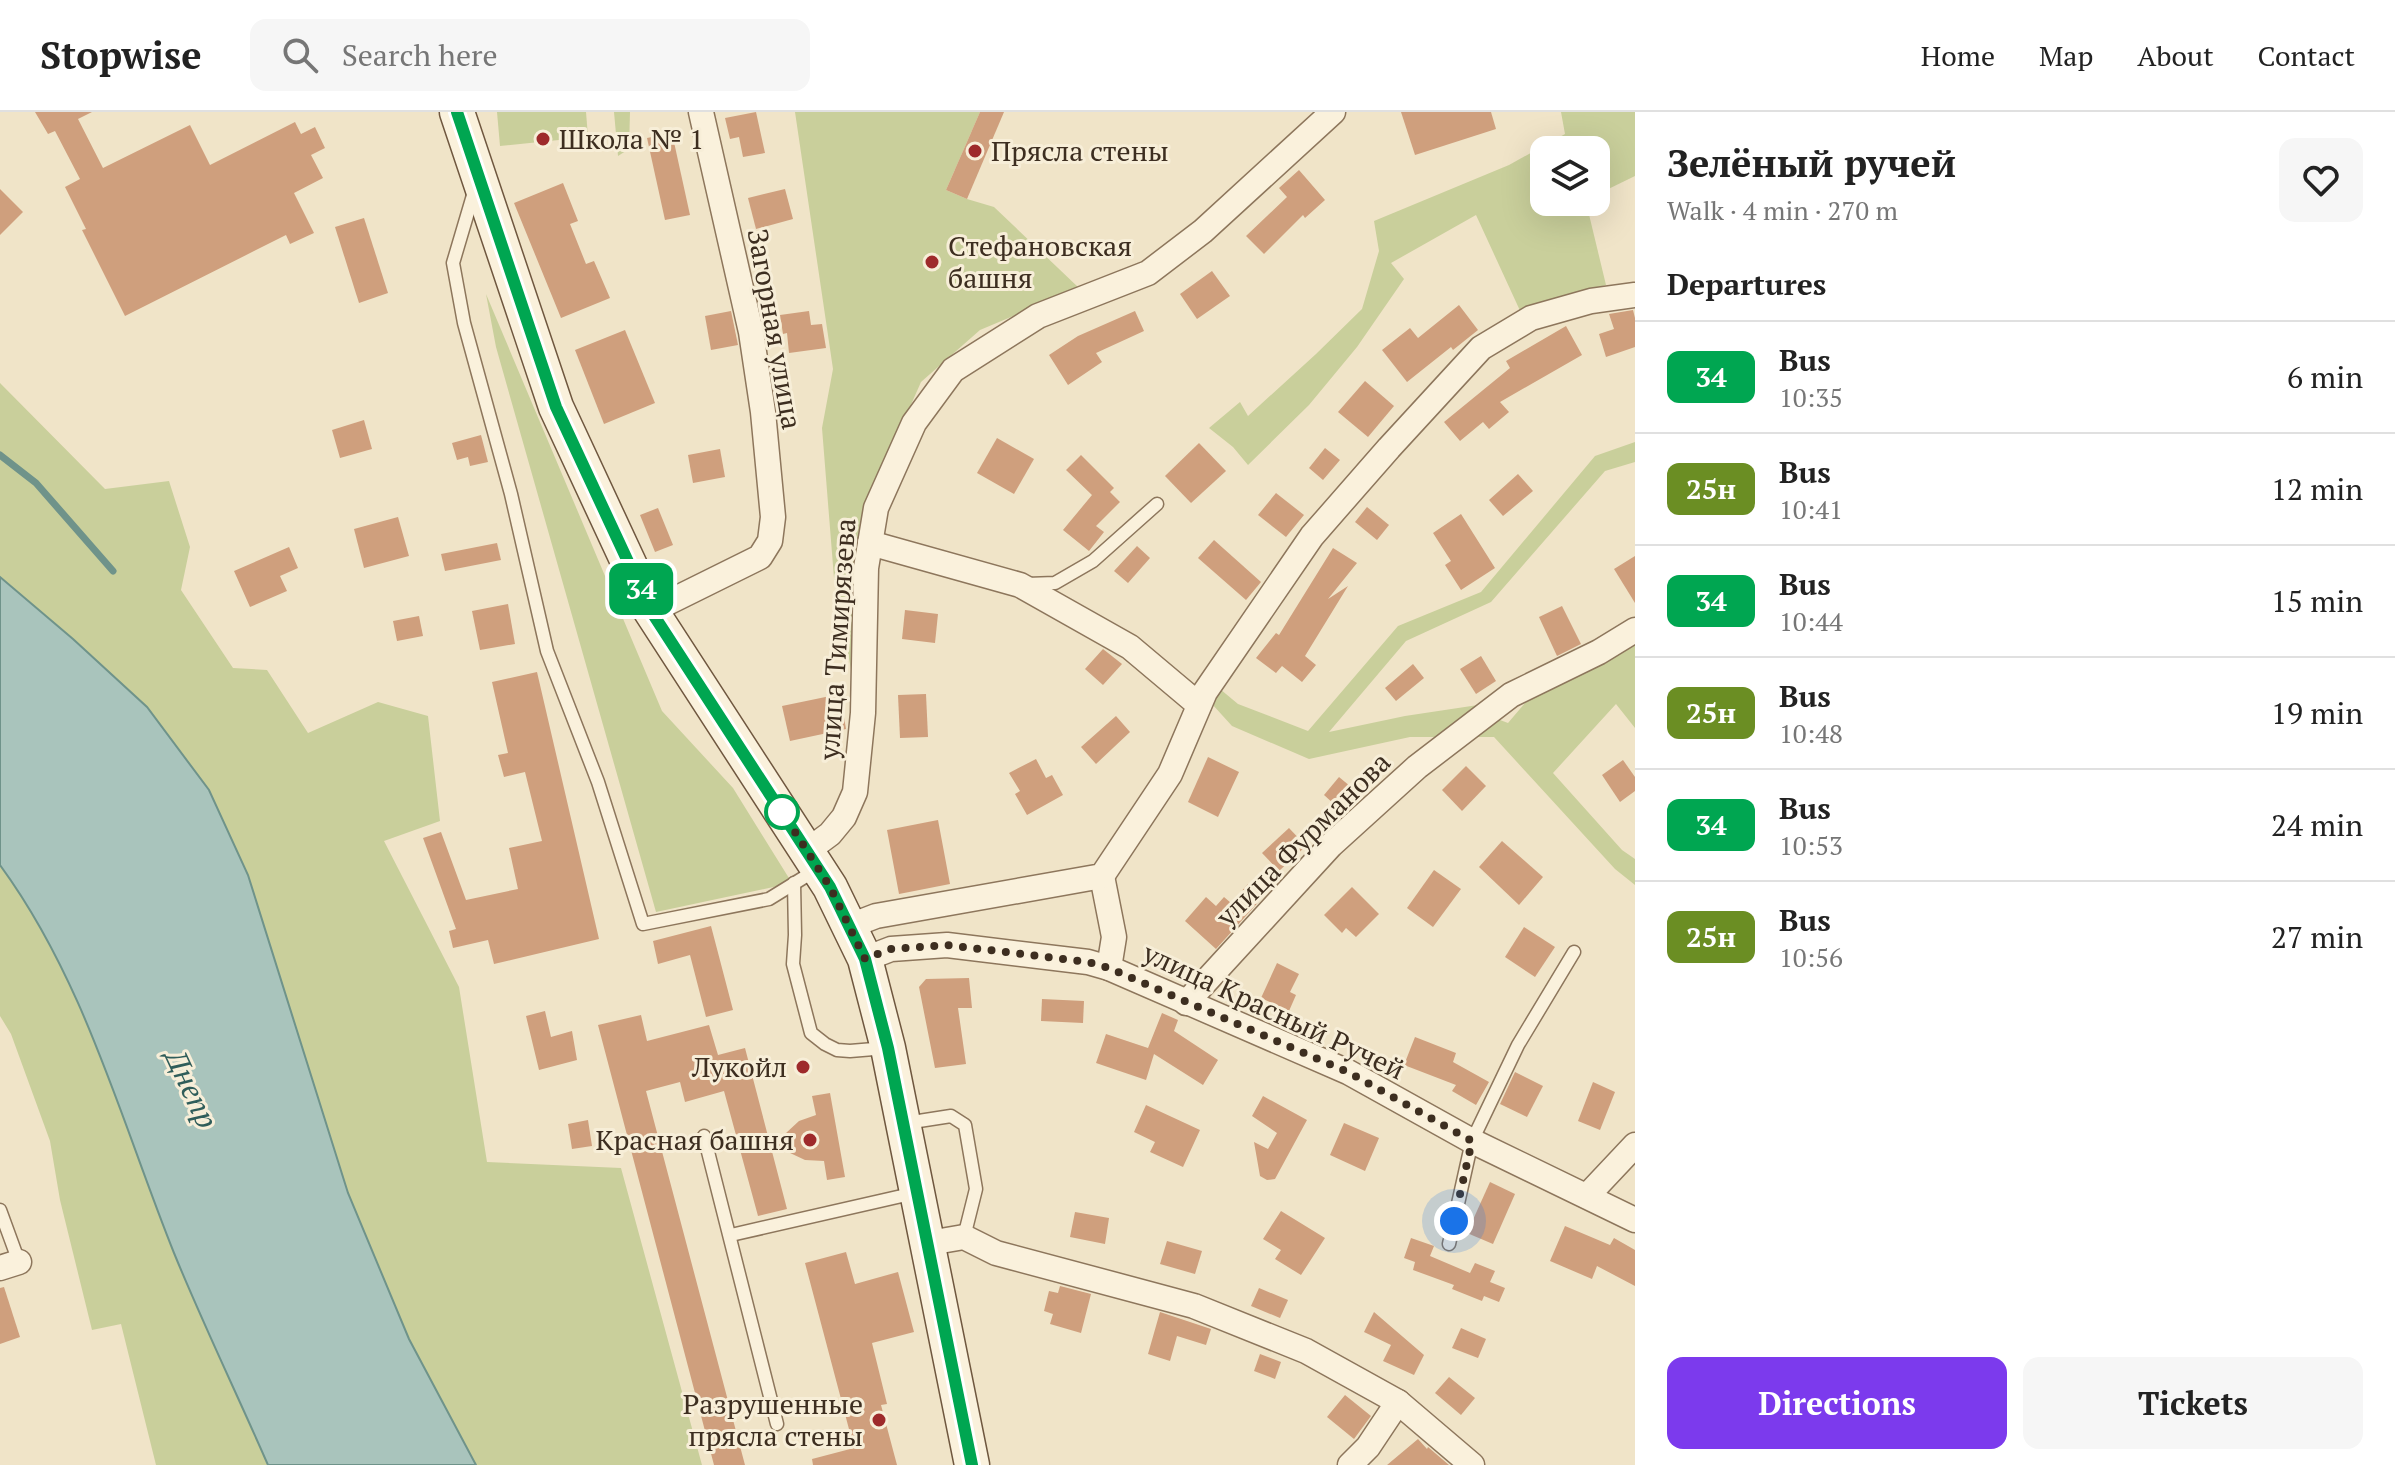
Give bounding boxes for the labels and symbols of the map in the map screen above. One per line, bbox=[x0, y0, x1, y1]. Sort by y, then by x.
place label: Школа № 1 bbox=[559, 120, 704, 157]
marker: Школа № 1 bbox=[534, 130, 552, 148]
place label: Прясла стены bbox=[991, 132, 1169, 169]
marker: Прясла стены bbox=[966, 142, 984, 160]
street label: Загорная улица bbox=[740, 226, 811, 432]
place label: Стефановская башня bbox=[948, 227, 1132, 296]
marker: Стефановская башня bbox=[923, 253, 941, 271]
street label: улица Тимирязева bbox=[810, 517, 863, 762]
line badge: 34 bbox=[605, 563, 677, 615]
street label: улица Фурманова bbox=[1207, 743, 1398, 935]
unlabelled marker bbox=[765, 795, 799, 829]
street label: улица Красный Ручей bbox=[1136, 933, 1411, 1088]
water label: Днепр bbox=[155, 1041, 228, 1135]
place label: Лукойл bbox=[691, 1048, 787, 1085]
marker: Лукойл bbox=[794, 1058, 812, 1076]
place label: Красная башня bbox=[595, 1121, 794, 1158]
marker: Красная башня bbox=[801, 1131, 819, 1149]
your location bbox=[1434, 1201, 1474, 1241]
place label: Разрушенные прясла стены bbox=[683, 1385, 863, 1454]
marker: Разрушенные прясла стены bbox=[870, 1411, 888, 1429]

